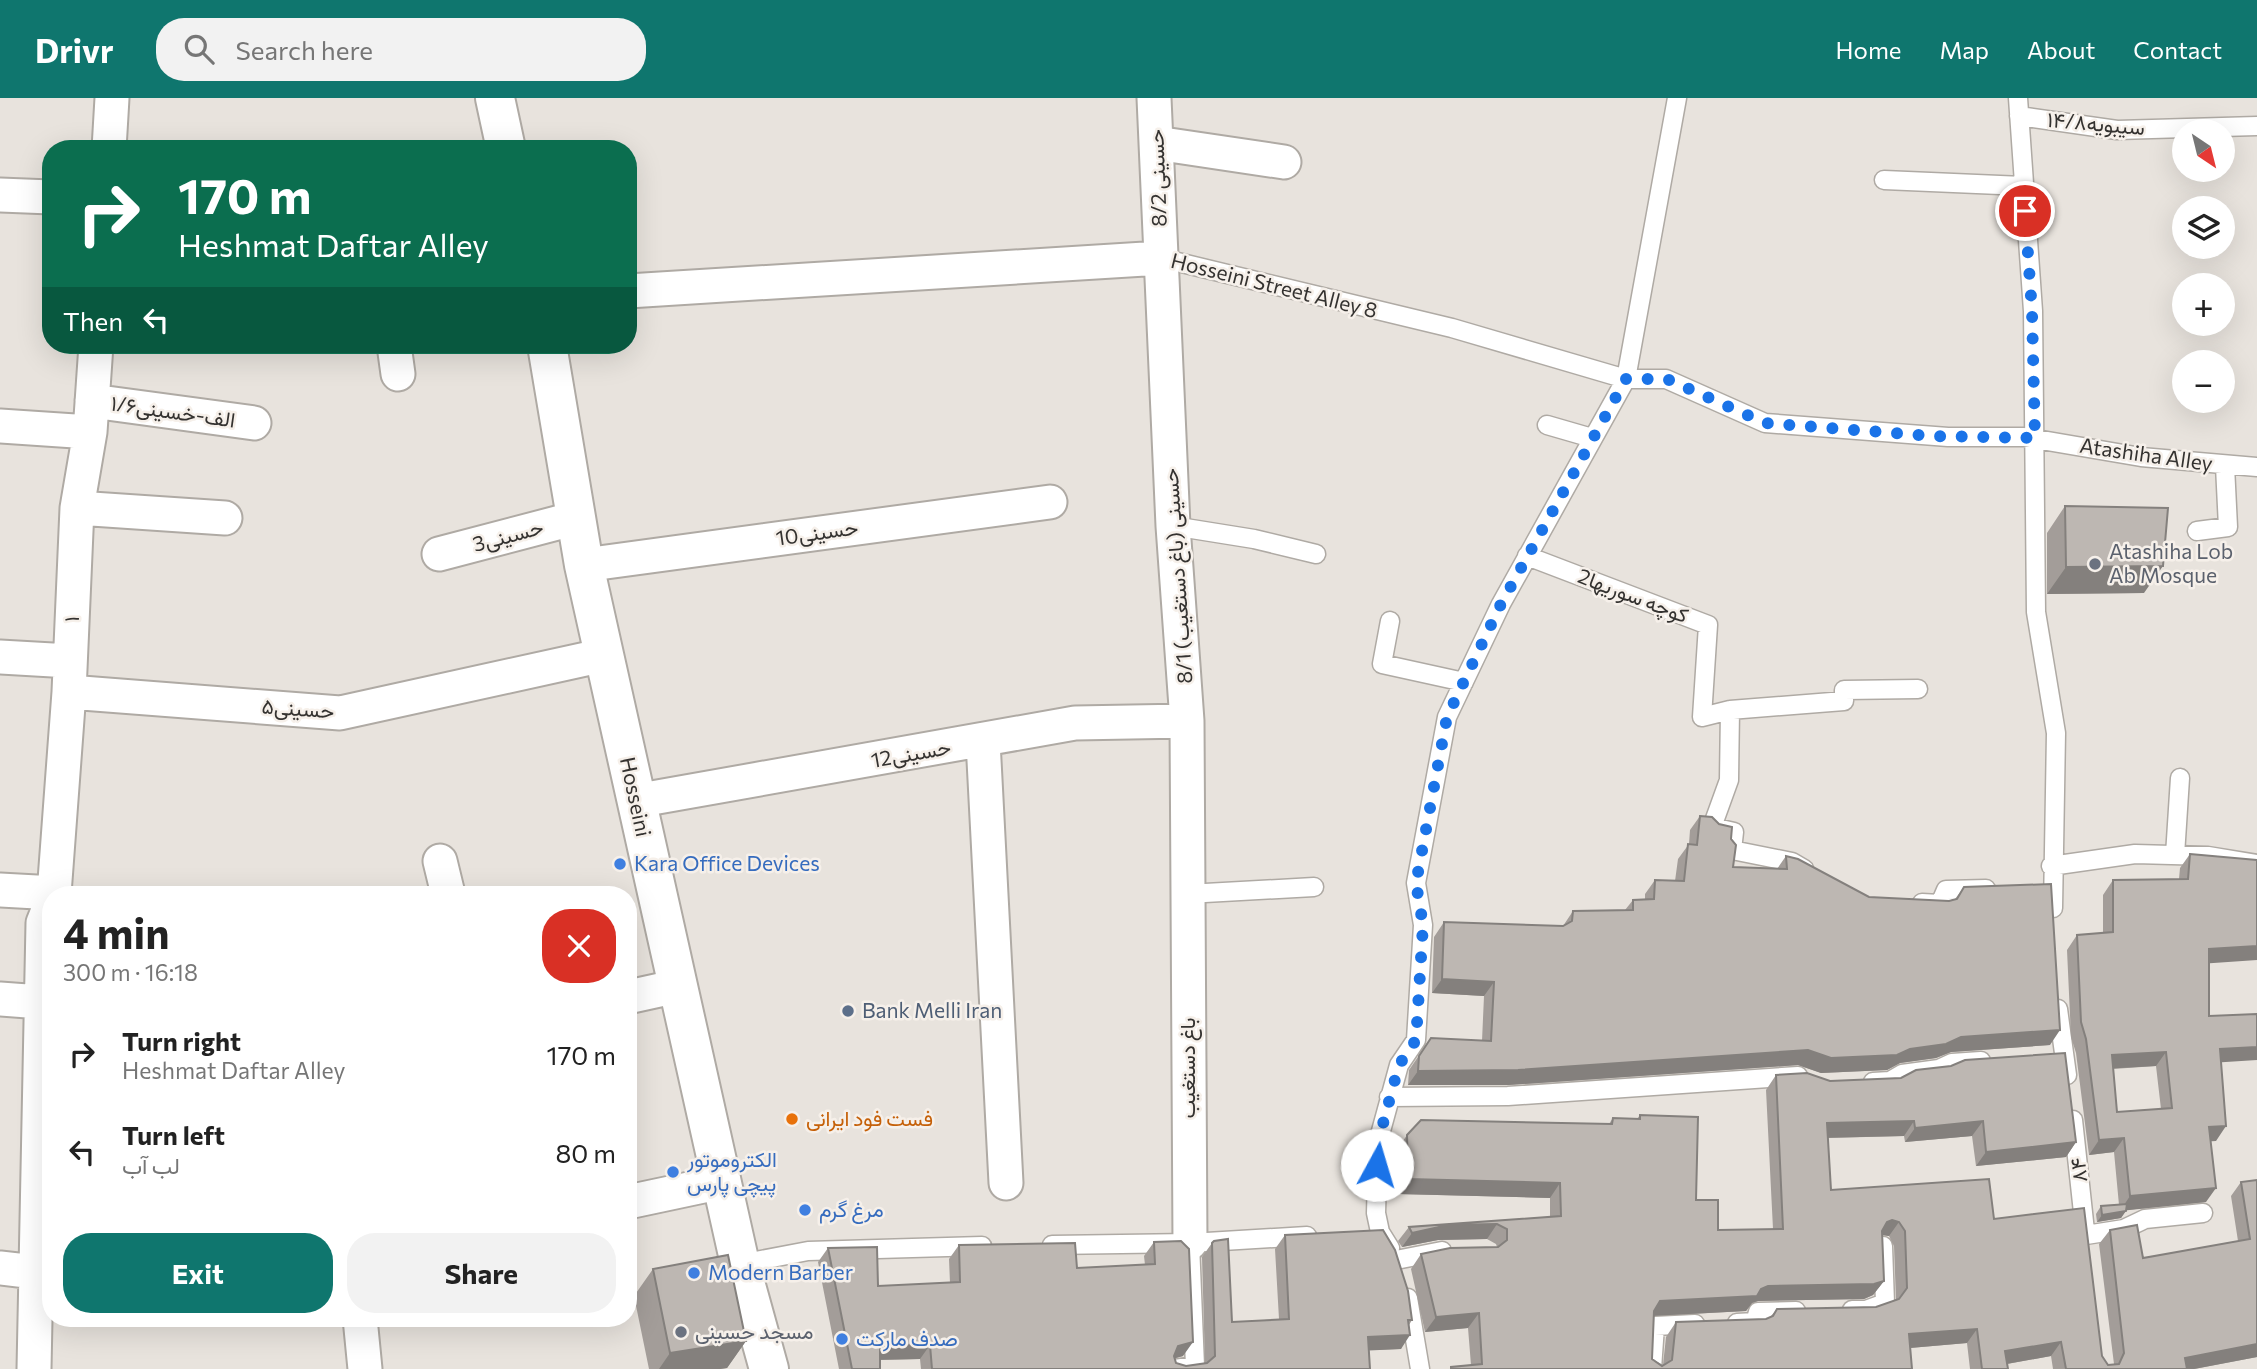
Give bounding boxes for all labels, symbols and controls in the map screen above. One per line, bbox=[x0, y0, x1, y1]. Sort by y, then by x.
search box bbox=[156, 18, 646, 81]
text: Drivr bbox=[35, 29, 114, 70]
icon: search bbox=[180, 30, 218, 68]
text: Search here bbox=[236, 34, 373, 65]
text: Home bbox=[1836, 35, 1902, 64]
text: Map bbox=[1940, 35, 1989, 64]
text: About bbox=[2027, 35, 2095, 64]
text: Contact bbox=[2133, 35, 2222, 64]
street label: سیبویه۱۴/۸ bbox=[2046, 106, 2146, 141]
north arrow bbox=[2172, 119, 2235, 182]
map controls bbox=[2172, 119, 2235, 413]
street label: 8/2 حسینی bbox=[1142, 129, 1172, 227]
text: 170 m bbox=[178, 164, 311, 224]
icon: right bbox=[63, 168, 154, 259]
pin bbox=[1995, 181, 2055, 241]
icon: arrive bbox=[2006, 192, 2044, 230]
button: layers bbox=[2172, 196, 2235, 259]
text: Heshmat Daftar Alley bbox=[178, 224, 489, 264]
street label: Hosseini Street Alley 8 bbox=[1168, 247, 1380, 322]
button: + bbox=[2172, 273, 2235, 336]
icon: left bbox=[137, 301, 175, 339]
text: Then bbox=[63, 305, 123, 336]
button: − bbox=[2172, 350, 2235, 413]
street label: الف-خسینی۱/۶ bbox=[109, 389, 237, 433]
street label: Atashiha Alley bbox=[2078, 432, 2214, 475]
street label: 8/1 حسینی (باغ دستغیب) bbox=[1156, 467, 1200, 685]
street label: حسینی3 bbox=[470, 513, 546, 557]
street label: حسینی10 bbox=[774, 513, 860, 551]
place label: Atashiha Lob Ab Mosque bbox=[2109, 538, 2233, 587]
marker: Atashiha Lob Ab Mosque bbox=[2087, 556, 2103, 572]
street label: کوچه سوریها2 bbox=[1574, 562, 1692, 630]
street label: ۱ bbox=[58, 615, 83, 623]
street label: حسینی۵ bbox=[261, 693, 335, 723]
street label: حسینی12 bbox=[869, 733, 953, 773]
street label: Hosseini bbox=[616, 754, 657, 839]
place label: Kara Office Devices bbox=[634, 850, 820, 875]
marker: Kara Office Devices bbox=[612, 856, 628, 872]
text: 4 min bbox=[63, 906, 169, 958]
button: close bbox=[542, 909, 616, 983]
text: 300 m · 16:18 bbox=[63, 958, 198, 986]
place label: Bank Melli Iran bbox=[862, 997, 1002, 1022]
marker: Bank Melli Iran bbox=[840, 1003, 856, 1019]
street label: باغ دستغیب bbox=[1174, 1017, 1202, 1119]
text: Turn right bbox=[122, 1025, 241, 1056]
icon: right bbox=[63, 1035, 101, 1073]
text: 170 m bbox=[547, 1039, 616, 1070]
text: Heshmat Daftar Alley bbox=[122, 1056, 345, 1084]
place label: فست فود ایرانی bbox=[806, 1105, 933, 1132]
marker: فست فود ایرانی bbox=[784, 1111, 800, 1127]
text: Turn left bbox=[122, 1119, 225, 1150]
position arrow bbox=[1340, 1128, 1414, 1202]
icon: left bbox=[63, 1133, 101, 1171]
text: 80 m bbox=[556, 1137, 616, 1168]
place label: الکتروموتور پیچی پارس bbox=[686, 1146, 777, 1198]
text: لب آب bbox=[122, 1151, 180, 1179]
street label: ۸۴ bbox=[2064, 1157, 2091, 1184]
marker: الکتروموتور پیچی پارس bbox=[665, 1164, 681, 1180]
place label: مرغ گرم bbox=[819, 1196, 884, 1224]
marker: مرغ گرم bbox=[797, 1202, 813, 1218]
button: Exit bbox=[63, 1233, 333, 1313]
button: Share bbox=[347, 1233, 616, 1313]
place label: Modern Barber bbox=[708, 1259, 853, 1284]
marker: Modern Barber bbox=[686, 1265, 702, 1281]
place label: مسجد حسینی bbox=[695, 1318, 814, 1344]
marker: مسجد حسینی bbox=[673, 1324, 689, 1340]
place label: صدف مارکت bbox=[856, 1325, 958, 1352]
marker: صدف مارکت bbox=[834, 1331, 850, 1347]

